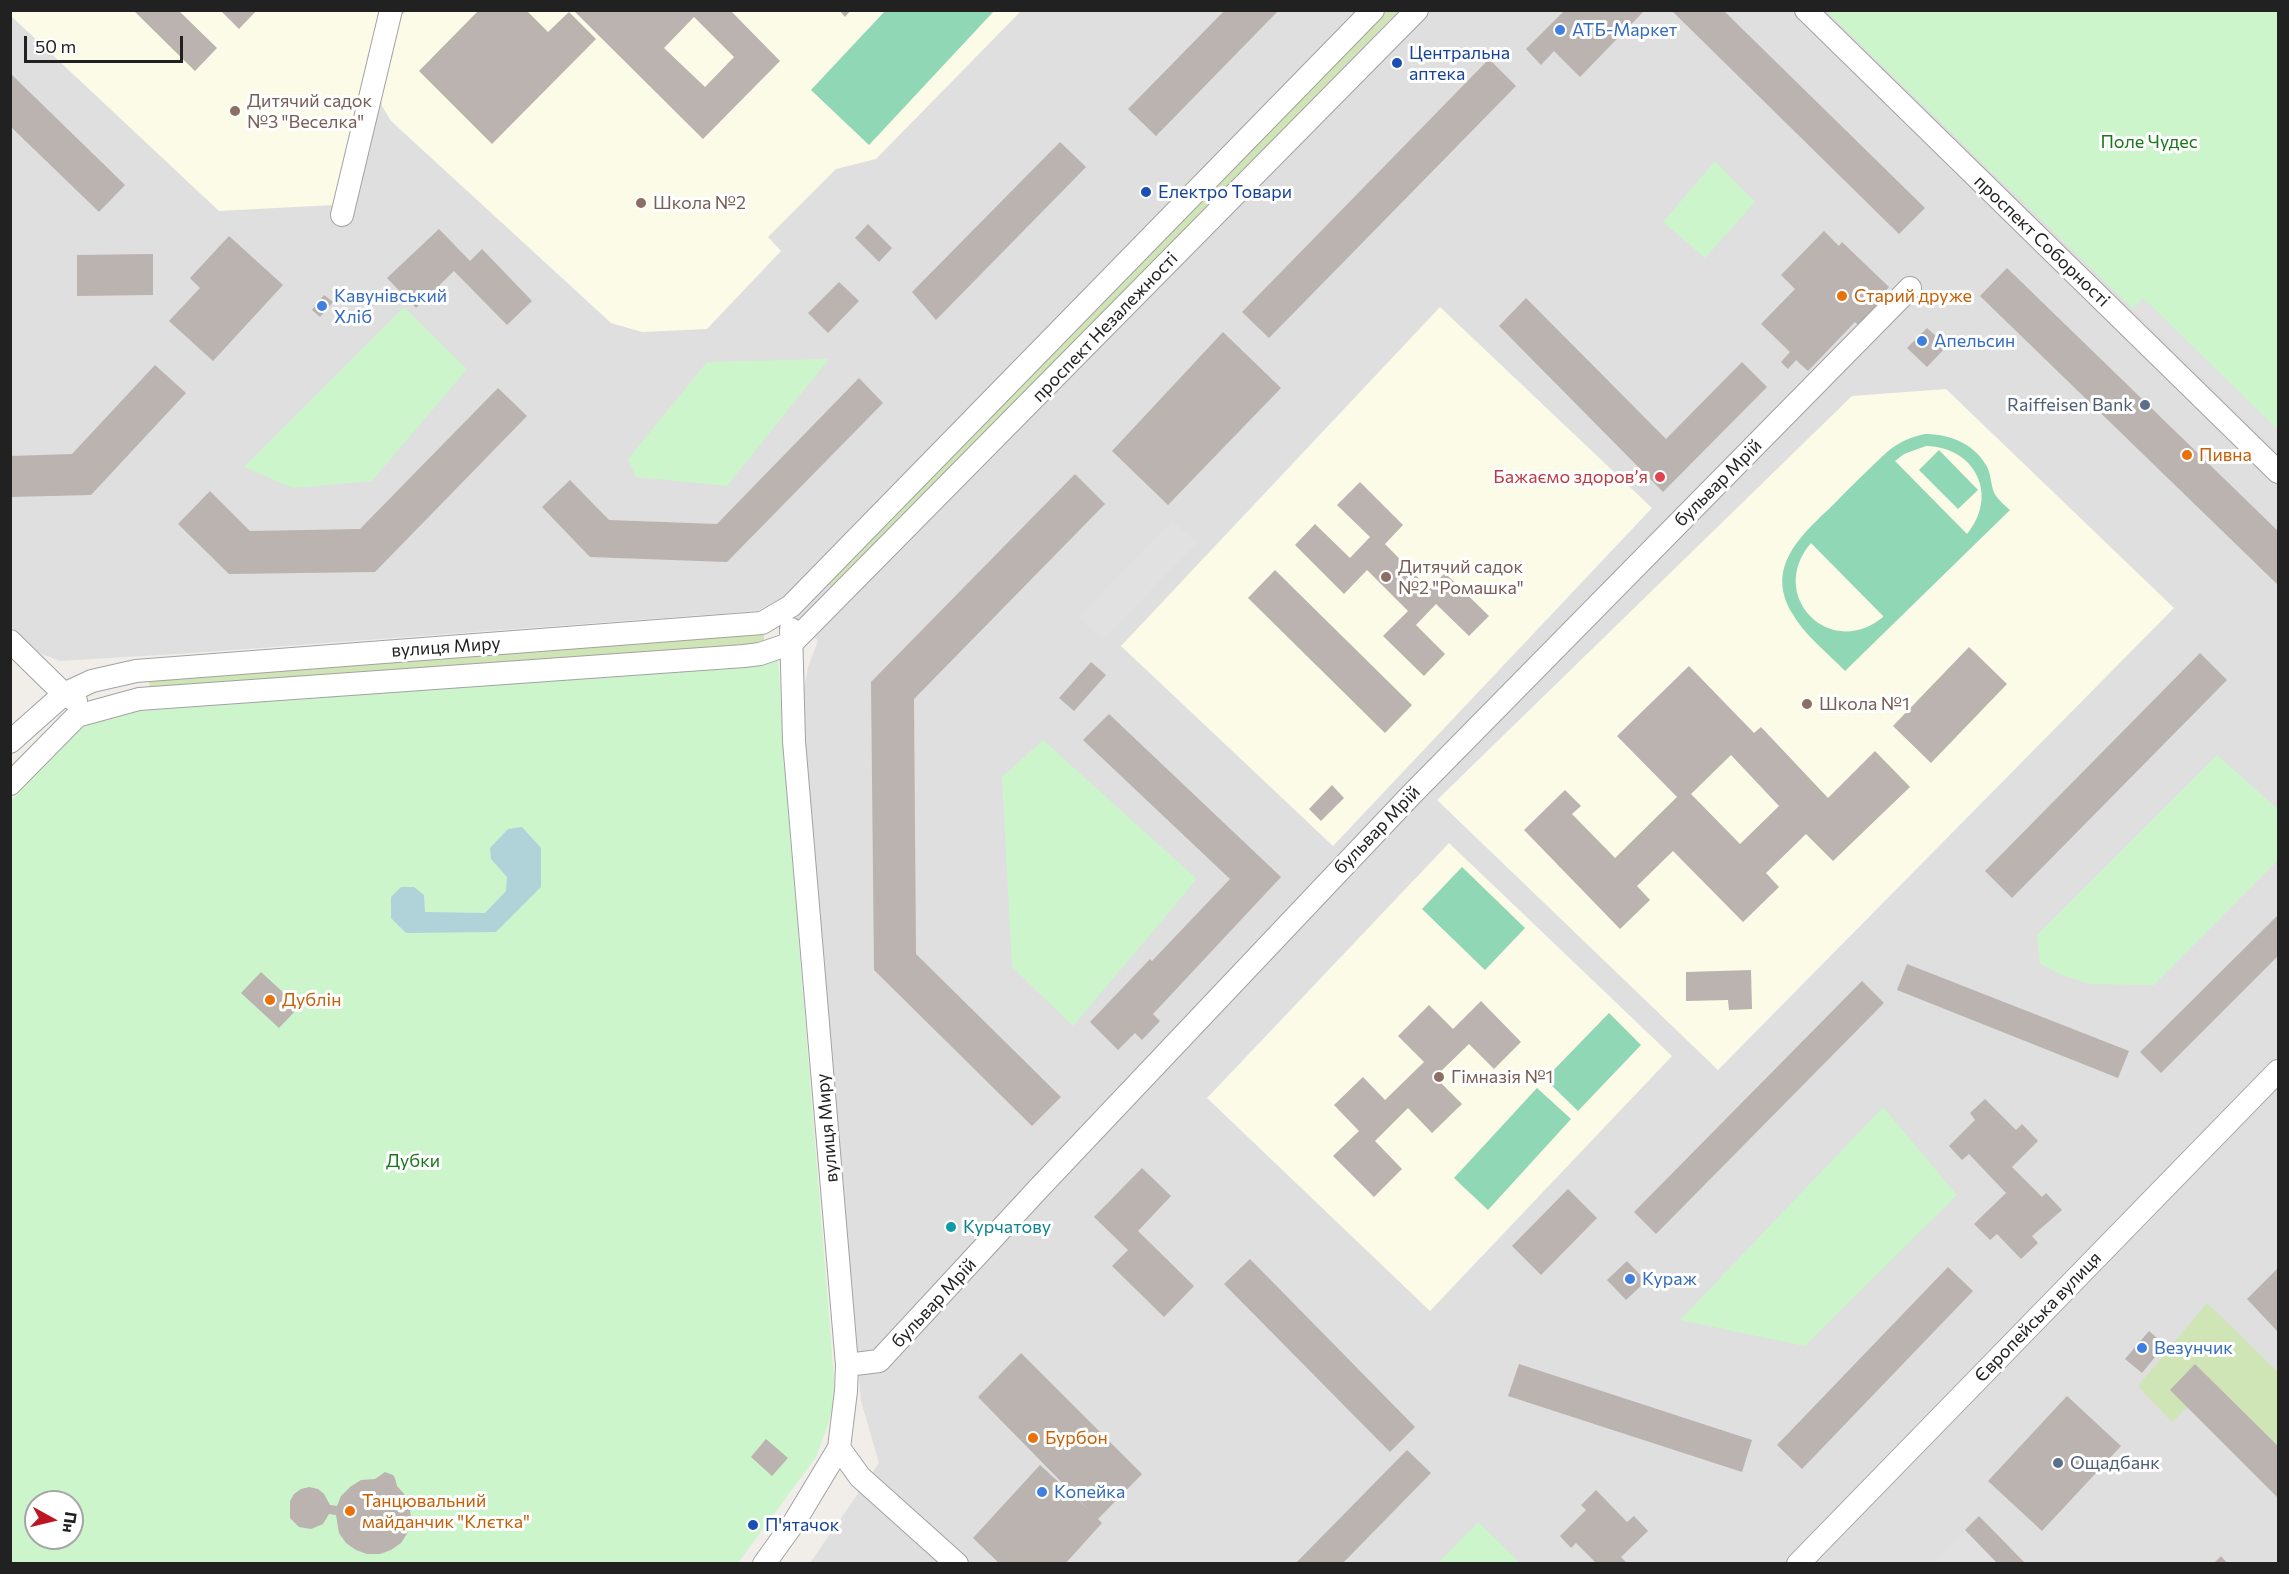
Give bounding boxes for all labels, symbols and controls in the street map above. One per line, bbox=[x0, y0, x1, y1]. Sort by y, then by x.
place label: АТБ-Маркет bbox=[1572, 19, 1677, 41]
marker: АТБ-Маркет bbox=[1553, 23, 1567, 37]
scale bar bbox=[27, 24, 186, 62]
text: 50 m bbox=[35, 35, 76, 57]
place label: Центральна аптека bbox=[1409, 42, 1510, 84]
marker: Центральна аптека bbox=[1390, 56, 1404, 70]
place label: Дитячий садок №3 "Веселка" bbox=[247, 90, 372, 132]
marker: Дитячий садок №3 "Веселка" bbox=[228, 104, 242, 118]
park label: Поле Чудес bbox=[2100, 131, 2198, 153]
street label: проспект Соборності bbox=[1970, 171, 2114, 311]
place label: Електро Товари bbox=[1158, 181, 1292, 203]
marker: Електро Товари bbox=[1139, 185, 1153, 199]
place label: Школа №2 bbox=[653, 192, 746, 214]
marker: Школа №2 bbox=[634, 196, 648, 210]
street label: проспект Незалежності bbox=[1028, 248, 1182, 406]
place label: Кавунівський Хліб bbox=[334, 285, 447, 328]
place label: Старий друже bbox=[1854, 285, 1972, 307]
marker: Старий друже bbox=[1835, 289, 1849, 303]
marker: Кавунівський Хліб bbox=[315, 299, 329, 313]
place label: Апельсин bbox=[1934, 330, 2015, 352]
marker: Апельсин bbox=[1915, 334, 1929, 348]
place label: Raiffeisen Bank bbox=[2007, 394, 2133, 416]
marker: Raiffeisen Bank bbox=[2138, 398, 2152, 412]
street label: бульвар Мрій bbox=[1670, 435, 1766, 531]
place label: Пивна bbox=[2199, 444, 2252, 466]
marker: Пивна bbox=[2180, 448, 2194, 462]
place label: Бажаємо здоровʼя bbox=[1493, 466, 1648, 488]
marker: Бажаємо здоровʼя bbox=[1653, 470, 1667, 484]
place label: Дитячий садок №2 "Ромашка" bbox=[1398, 556, 1524, 598]
marker: Дитячий садок №2 "Ромашка" bbox=[1379, 570, 1393, 584]
street label: вулиця Миру bbox=[391, 632, 501, 662]
place label: Школа №1 bbox=[1819, 693, 1910, 715]
marker: Школа №1 bbox=[1800, 697, 1814, 711]
street label: бульвар Мрій bbox=[1329, 781, 1425, 879]
place label: Дублін bbox=[282, 989, 341, 1011]
marker: Дублін bbox=[263, 993, 277, 1007]
place label: Гімназія №1 bbox=[1451, 1066, 1553, 1088]
marker: Гімназія №1 bbox=[1432, 1070, 1446, 1084]
street label: вулиця Миру bbox=[811, 1073, 843, 1183]
park label: Дубки bbox=[386, 1150, 440, 1172]
place label: Курчатову bbox=[963, 1216, 1051, 1238]
marker: Курчатову bbox=[944, 1220, 958, 1234]
street label: Європейська вулиця bbox=[1970, 1247, 2106, 1387]
street label: бульвар Мрій bbox=[887, 1254, 981, 1352]
place label: Кураж bbox=[1642, 1268, 1697, 1290]
marker: Кураж bbox=[1623, 1272, 1637, 1286]
place label: Везунчик bbox=[2154, 1337, 2233, 1359]
marker: Везунчик bbox=[2135, 1341, 2149, 1355]
place label: Бурбон bbox=[1045, 1427, 1108, 1449]
marker: Бурбон bbox=[1026, 1431, 1040, 1445]
place label: Ощадбанк bbox=[2070, 1452, 2160, 1474]
marker: Ощадбанк bbox=[2051, 1456, 2065, 1470]
place label: Копейка bbox=[1054, 1481, 1125, 1503]
marker: Копейка bbox=[1035, 1485, 1049, 1499]
north arrow bbox=[24, 1490, 84, 1550]
place label: Танцювальний майданчик "Клєтка" bbox=[362, 1490, 530, 1532]
marker: Танцювальний майданчик "Клєтка" bbox=[343, 1504, 357, 1518]
text: Пн bbox=[59, 1510, 81, 1534]
place label: П'ятачок bbox=[765, 1514, 839, 1536]
marker: П'ятачок bbox=[746, 1518, 760, 1532]

